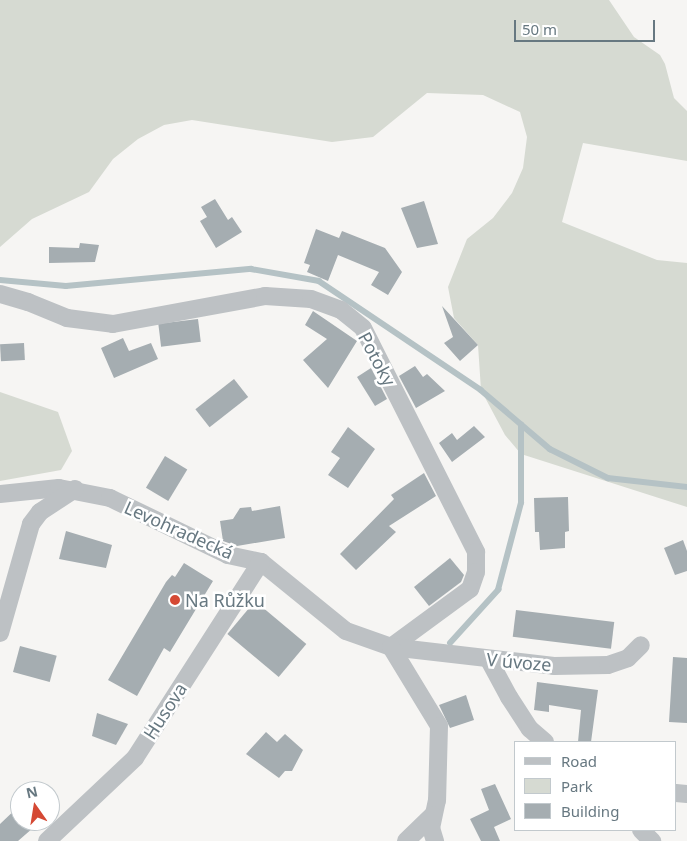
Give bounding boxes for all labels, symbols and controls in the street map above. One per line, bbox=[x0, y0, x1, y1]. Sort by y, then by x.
scale bar bbox=[517, 10, 658, 42]
text: 50 m bbox=[522, 19, 557, 39]
street label: Potoky bbox=[354, 328, 400, 390]
street label: Levohradecká bbox=[121, 496, 237, 564]
place label: Na Růžku bbox=[185, 589, 265, 611]
marker: Na Růžku bbox=[169, 594, 181, 606]
street label: V úvoze bbox=[486, 648, 552, 676]
street label: Husova bbox=[139, 679, 191, 743]
legend bbox=[514, 741, 677, 831]
text: Road bbox=[561, 751, 597, 771]
text: Park bbox=[561, 776, 593, 796]
north arrow bbox=[10, 781, 60, 831]
text: N bbox=[24, 781, 39, 802]
text: Building bbox=[561, 801, 619, 821]

